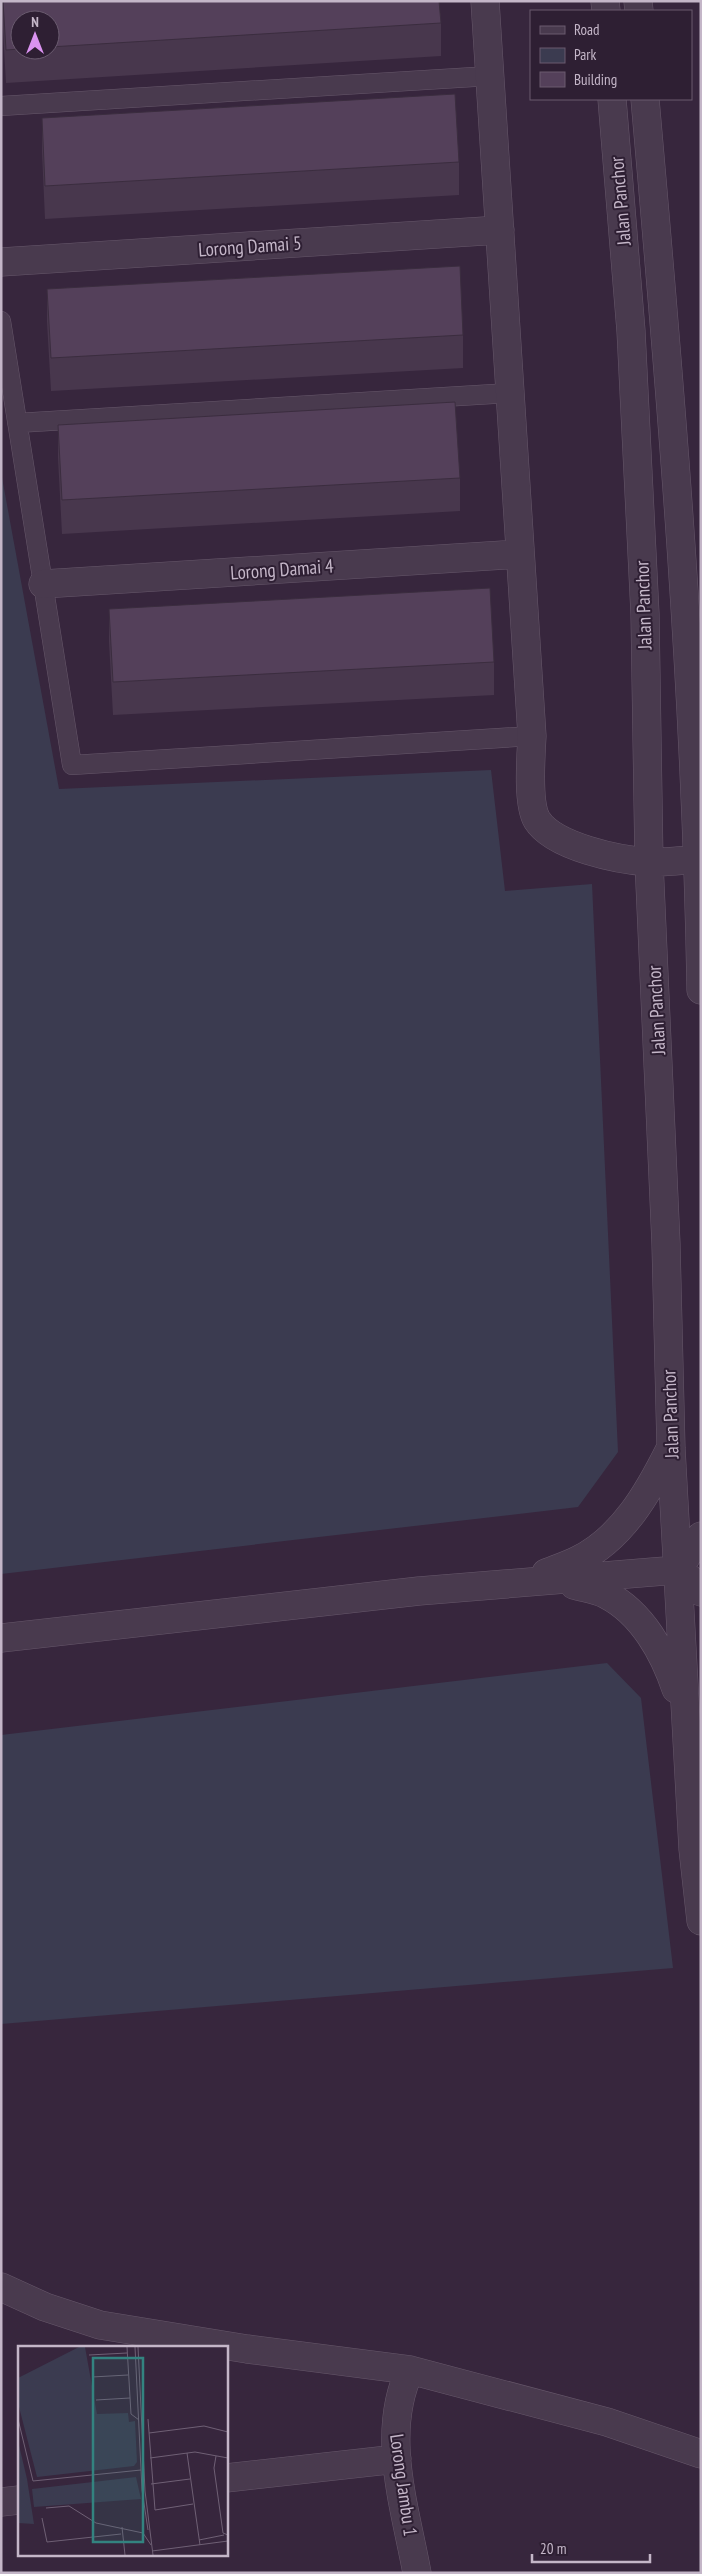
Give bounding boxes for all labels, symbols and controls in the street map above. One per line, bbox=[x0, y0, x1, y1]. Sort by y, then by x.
north arrow bbox=[10, 10, 60, 60]
legend bbox=[530, 10, 692, 100]
text: N bbox=[31, 13, 39, 31]
text: Road bbox=[574, 20, 600, 39]
text: Park bbox=[574, 45, 596, 64]
text: Building bbox=[574, 70, 617, 89]
street label: Jalan Panchor bbox=[604, 155, 636, 247]
street label: Lorong Damai 5 bbox=[198, 230, 302, 262]
street label: Lorong Damai 4 bbox=[230, 553, 335, 585]
street label: Jalan Panchor bbox=[629, 559, 657, 651]
street label: Jalan Panchor bbox=[642, 964, 670, 1056]
street label: Jalan Panchor bbox=[656, 1368, 684, 1460]
inset map bbox=[18, 2346, 228, 2556]
street label: Lorong Jambu 1 bbox=[385, 2432, 423, 2538]
scale bar bbox=[532, 2532, 650, 2564]
text: 20 m bbox=[540, 2539, 566, 2558]

